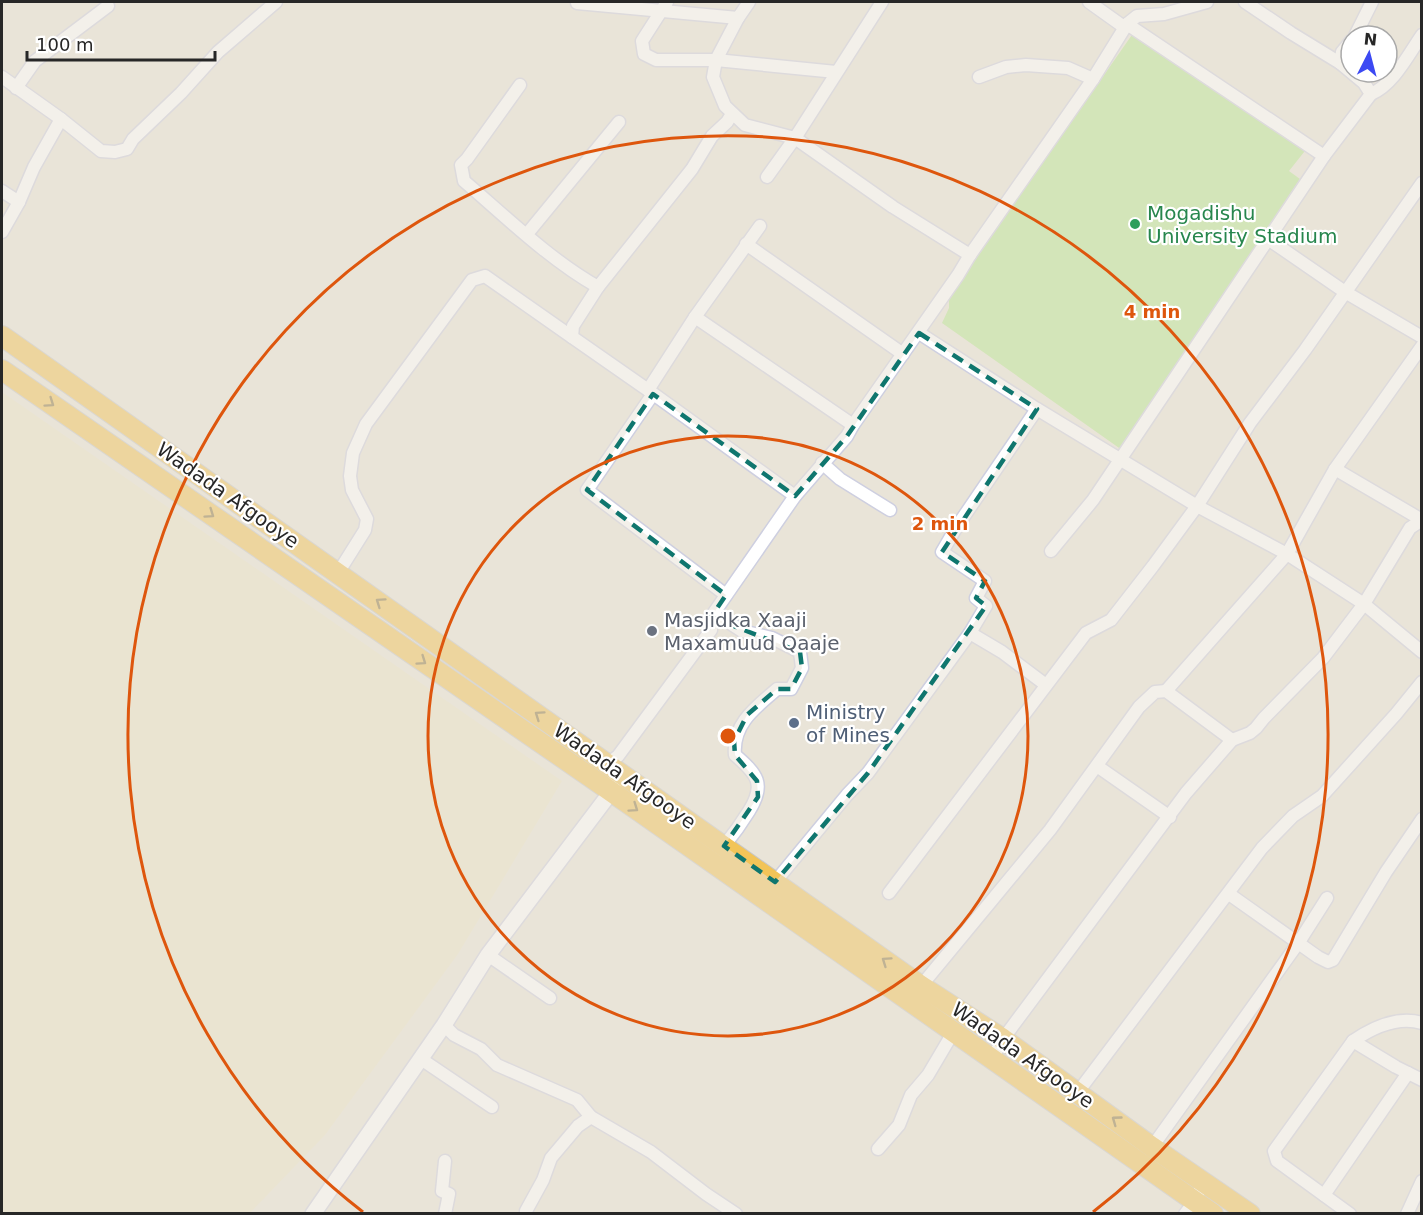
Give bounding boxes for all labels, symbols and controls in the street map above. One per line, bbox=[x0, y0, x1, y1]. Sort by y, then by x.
scale bar bbox=[27, 24, 214, 62]
north arrow bbox=[1339, 24, 1399, 84]
text: N bbox=[1363, 29, 1378, 50]
text: 100 m bbox=[36, 34, 94, 55]
place label: Mogadishu University Stadium bbox=[1147, 201, 1337, 248]
marker: Mogadishu University Stadium bbox=[1128, 217, 1142, 231]
text: 4 min bbox=[1124, 301, 1180, 322]
one-way arrow bbox=[43, 396, 54, 407]
street label: Wadada Afgooye bbox=[152, 437, 304, 553]
one-way arrow bbox=[203, 507, 214, 518]
text: 2 min bbox=[912, 513, 968, 534]
one-way arrow bbox=[375, 598, 386, 609]
place label: Masjidka Xaaji Maxamuud Qaaje bbox=[664, 608, 840, 655]
marker: Masjidka Xaaji Maxamuud Qaaje bbox=[645, 624, 659, 638]
one-way arrow bbox=[415, 654, 426, 665]
place label: Ministry of Mines bbox=[806, 700, 890, 747]
one-way arrow bbox=[534, 711, 545, 722]
marker: Ministry of Mines bbox=[787, 716, 801, 730]
street label: Wadada Afgooye bbox=[549, 718, 701, 834]
centre of rings bbox=[718, 726, 738, 746]
one-way arrow bbox=[627, 801, 638, 812]
one-way arrow bbox=[882, 958, 893, 969]
street label: Wadada Afgooye bbox=[947, 997, 1099, 1113]
one-way arrow bbox=[1111, 1116, 1122, 1127]

